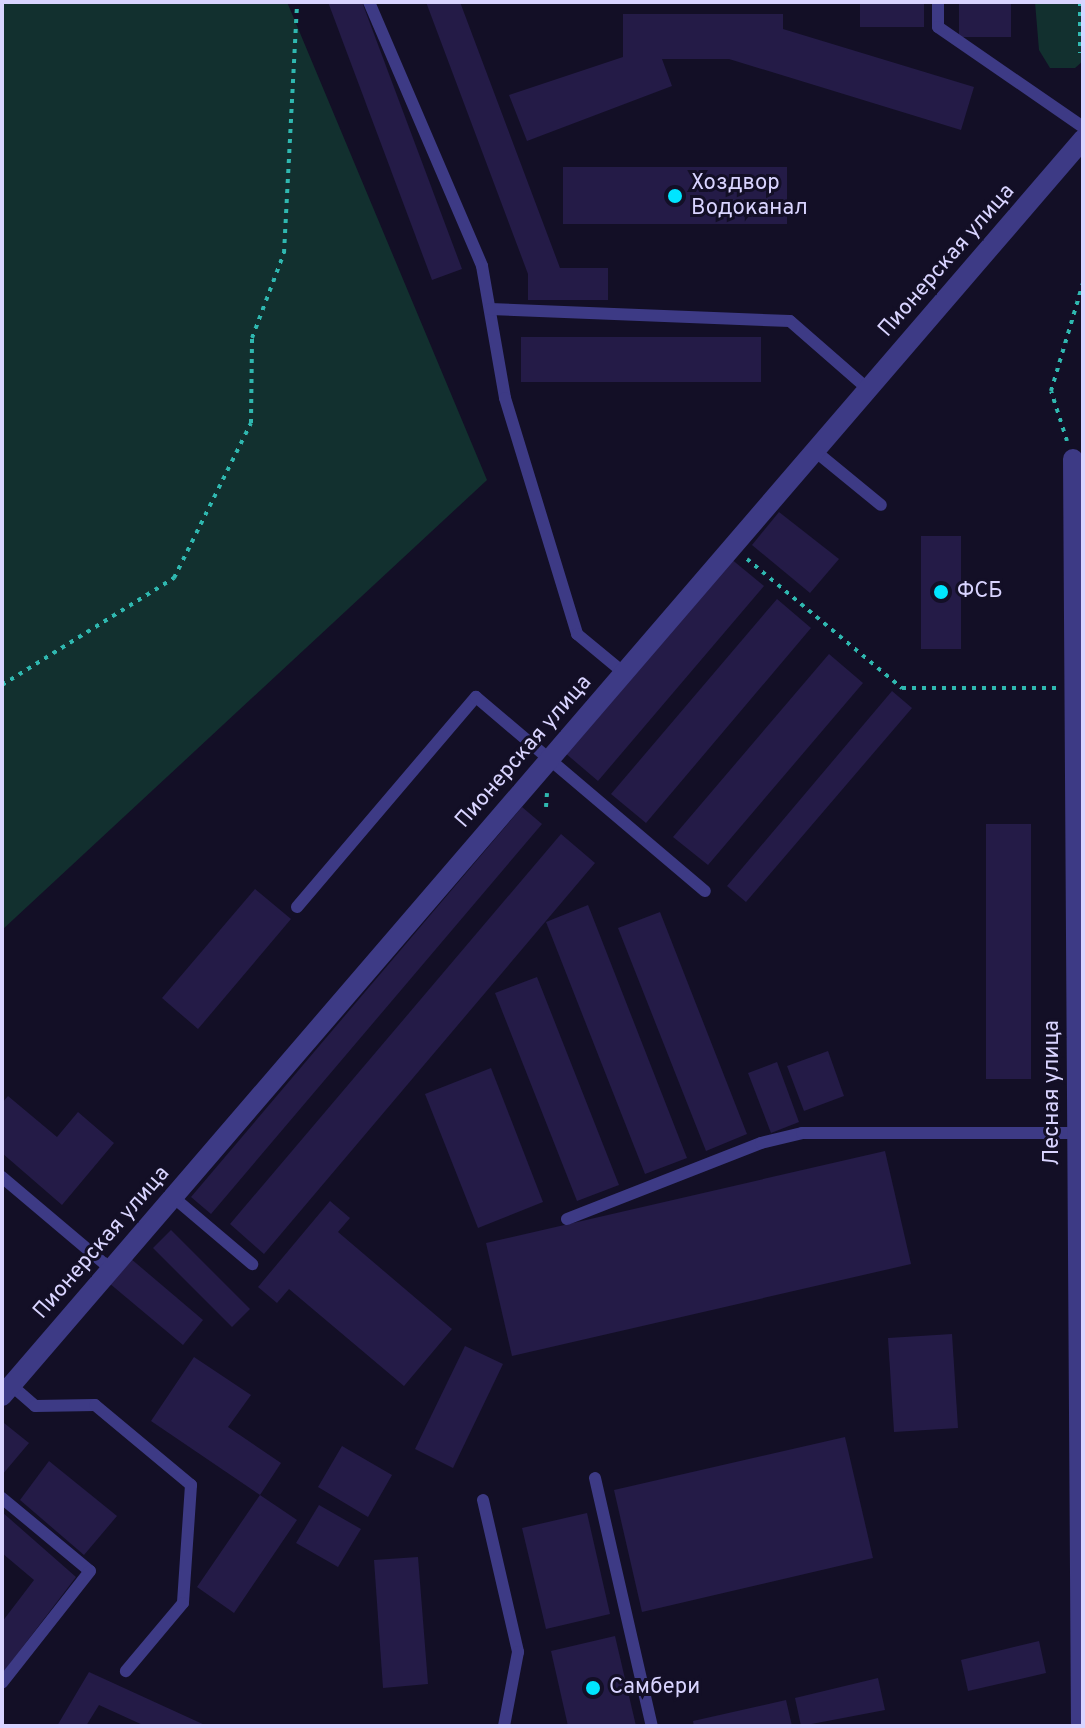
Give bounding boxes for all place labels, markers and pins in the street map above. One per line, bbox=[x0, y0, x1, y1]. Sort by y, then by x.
place label: Хоздвор Водоканал bbox=[691, 170, 808, 222]
marker: Хоздвор Водоканал bbox=[666, 187, 684, 205]
place label: ФСБ bbox=[957, 579, 1003, 605]
marker: ФСБ bbox=[932, 583, 950, 601]
place label: Самбери bbox=[609, 1675, 700, 1701]
marker: Самбери bbox=[584, 1679, 602, 1697]

